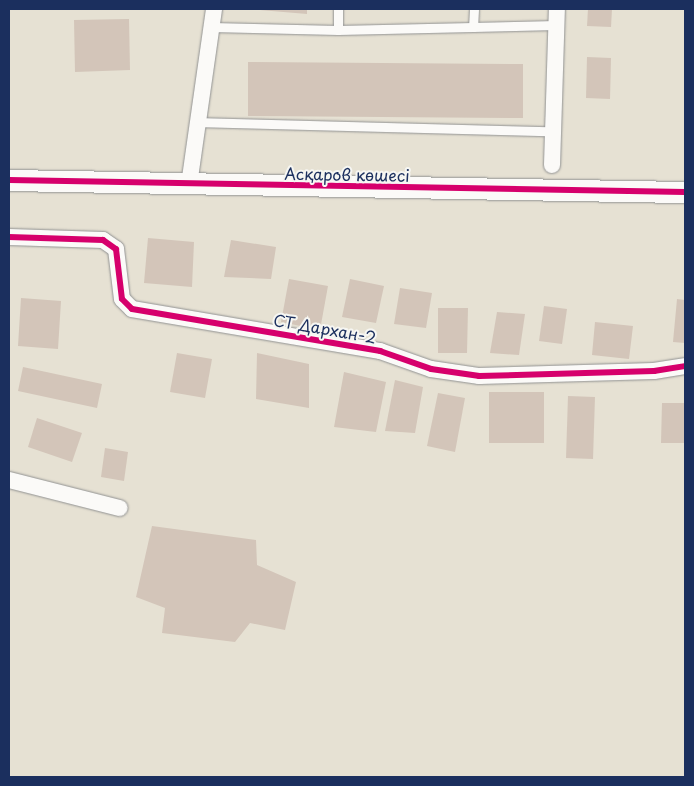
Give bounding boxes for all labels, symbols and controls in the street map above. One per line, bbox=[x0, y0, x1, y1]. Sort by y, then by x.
street label: Асқаров көшесі bbox=[284, 163, 410, 185]
street label: СТ Дархан-2 bbox=[271, 309, 379, 347]

